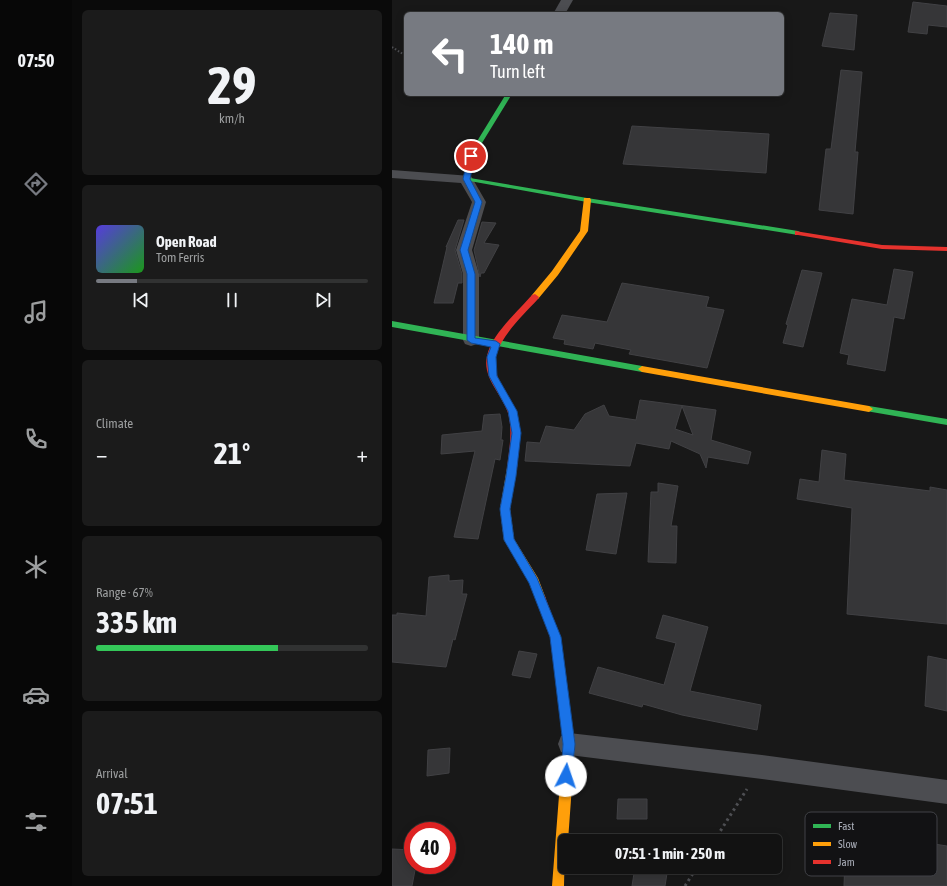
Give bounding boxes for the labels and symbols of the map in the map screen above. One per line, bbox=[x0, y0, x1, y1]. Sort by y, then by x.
pin bbox=[454, 139, 488, 173]
position arrow bbox=[545, 755, 587, 797]
legend bbox=[805, 812, 937, 876]
text: Fast bbox=[838, 820, 854, 832]
speed limit sign: 40 bbox=[404, 822, 456, 874]
text: Slow bbox=[838, 838, 857, 850]
text: Jam bbox=[838, 856, 855, 868]

